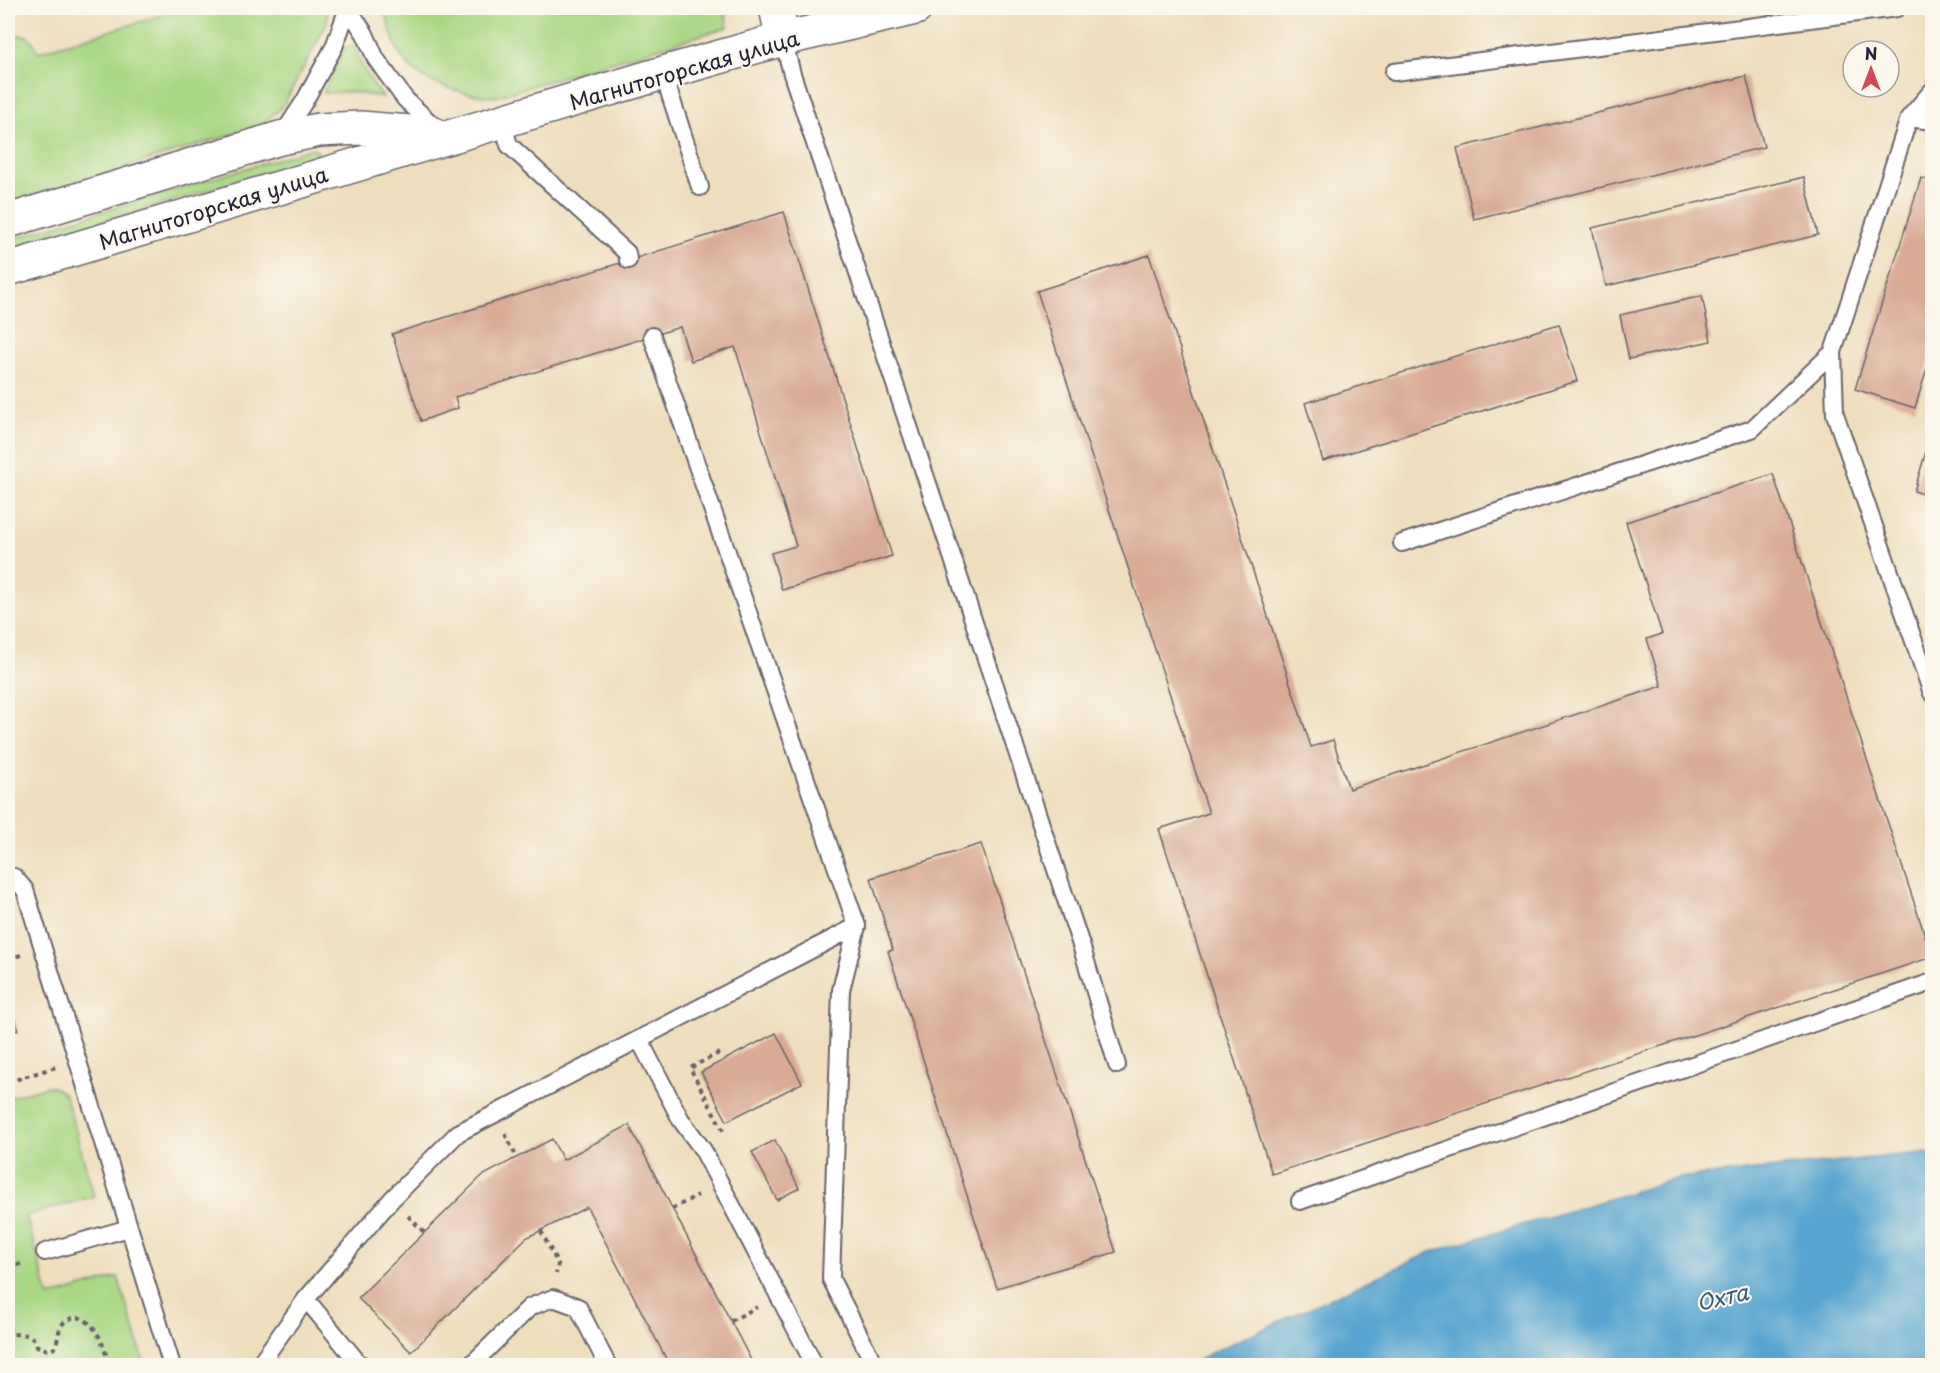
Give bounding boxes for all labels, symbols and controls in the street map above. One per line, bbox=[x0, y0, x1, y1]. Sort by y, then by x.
street label: Магнитогорская улица bbox=[565, 21, 803, 117]
north arrow bbox=[1841, 39, 1901, 99]
text: N bbox=[1865, 41, 1877, 65]
street label: Магнитогорская улица bbox=[95, 157, 332, 257]
water label: Охта bbox=[1693, 1274, 1753, 1318]

